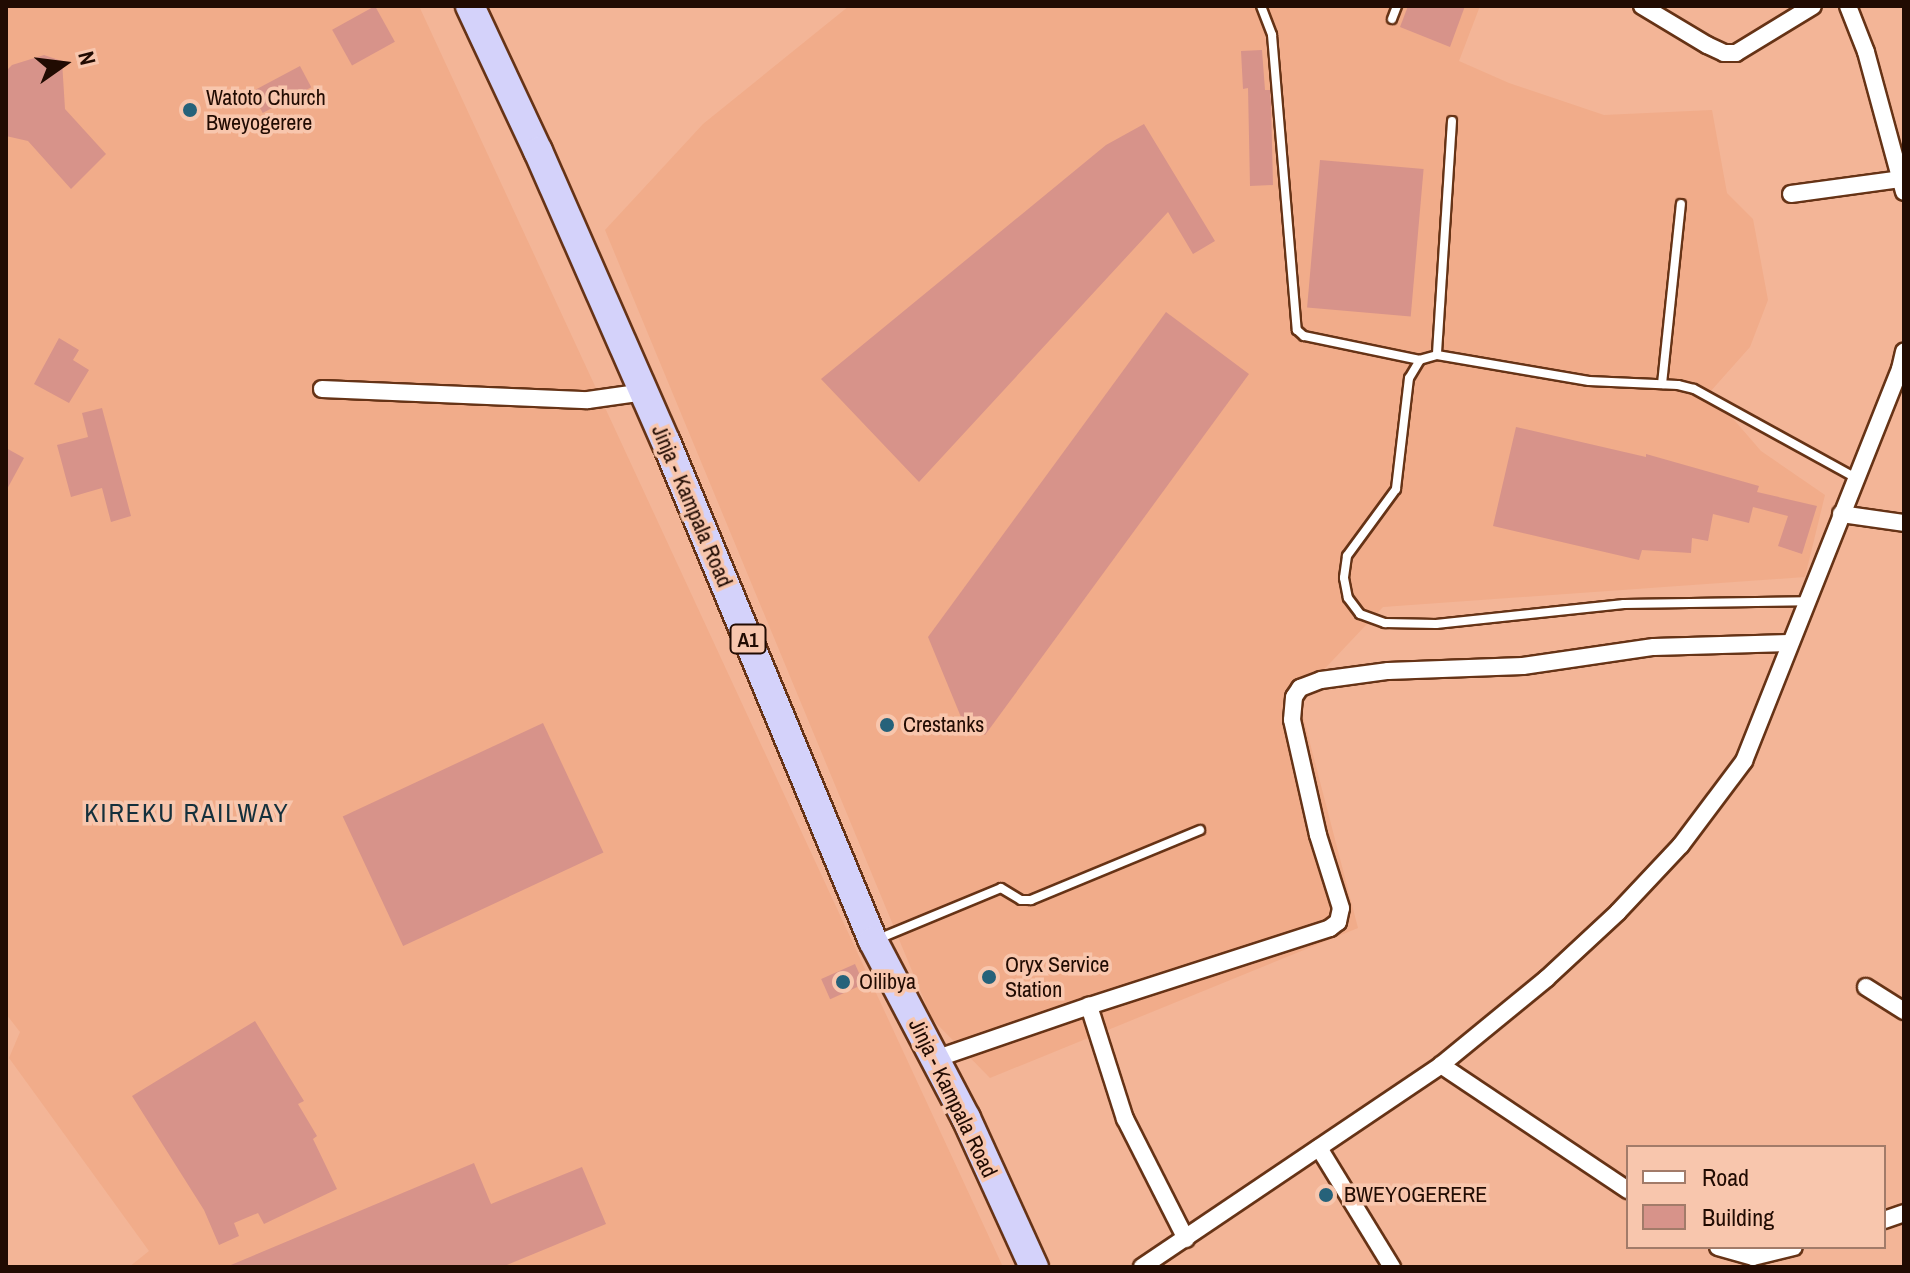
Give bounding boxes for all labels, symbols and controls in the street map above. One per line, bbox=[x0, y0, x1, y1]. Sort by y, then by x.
north arrow bbox=[24, 24, 104, 104]
text: N bbox=[71, 48, 103, 68]
place label: Watoto Church Bweyogerere bbox=[206, 84, 326, 136]
marker: Watoto Church Bweyogerere bbox=[181, 101, 199, 119]
street label: Jinja - Kampala Road bbox=[646, 421, 738, 591]
road number: A1 bbox=[728, 623, 768, 655]
place label: Crestanks bbox=[903, 712, 984, 738]
marker: Crestanks bbox=[878, 716, 896, 734]
district label: KIREKU RAILWAY bbox=[84, 797, 290, 829]
place label: Oryx Service Station bbox=[1005, 951, 1109, 1002]
marker: Oryx Service Station bbox=[980, 968, 998, 986]
place label: Oilibya bbox=[859, 969, 916, 995]
marker: Oilibya bbox=[834, 973, 852, 991]
street label: Jinja - Kampala Road bbox=[903, 1014, 1003, 1182]
legend bbox=[1626, 1145, 1886, 1249]
text: Road bbox=[1702, 1161, 1749, 1193]
place label: BWEYOGERERE bbox=[1344, 1182, 1487, 1208]
marker: BWEYOGERERE bbox=[1315, 1184, 1337, 1206]
text: Building bbox=[1702, 1201, 1774, 1233]

